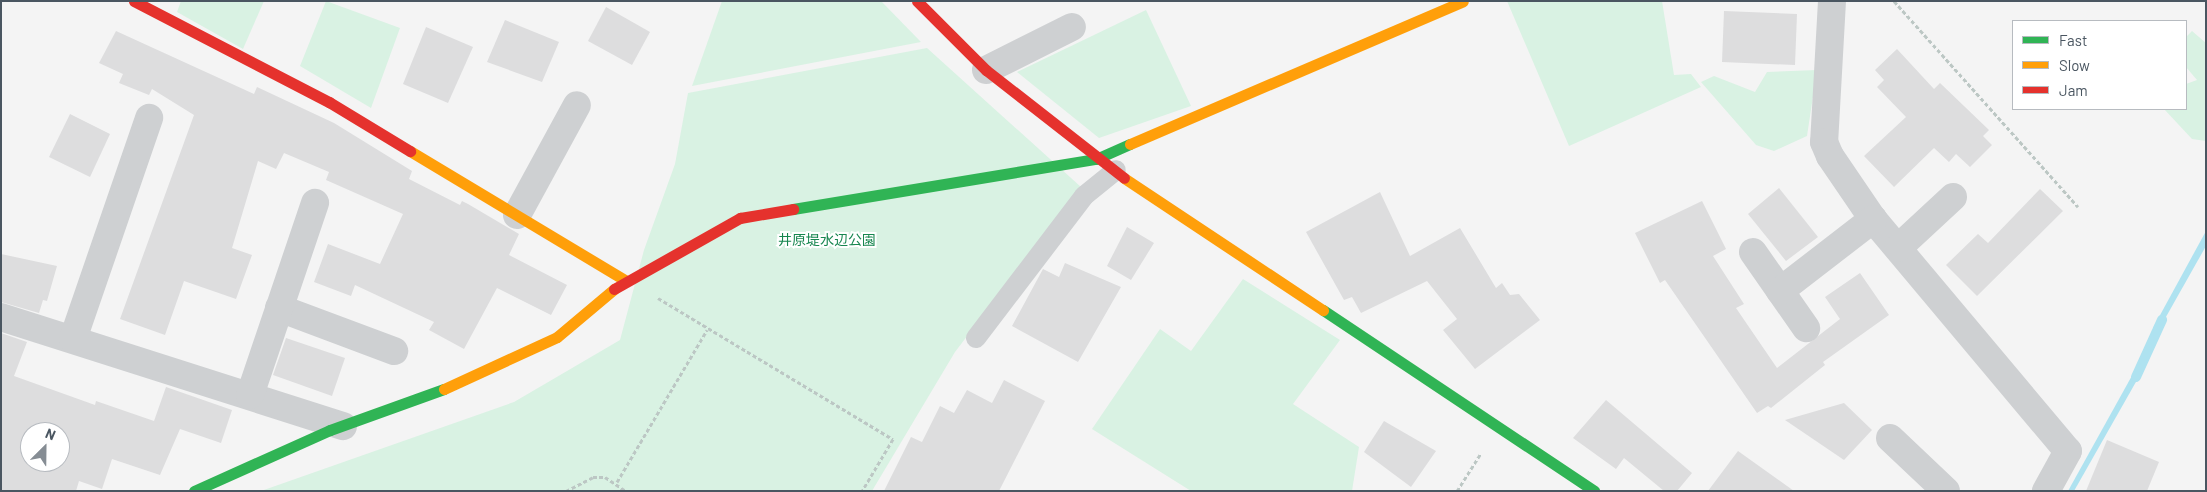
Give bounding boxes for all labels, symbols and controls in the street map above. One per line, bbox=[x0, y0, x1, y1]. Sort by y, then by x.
legend bbox=[2012, 20, 2187, 110]
text: Fast bbox=[2059, 31, 2087, 49]
text: Slow bbox=[2059, 56, 2090, 74]
text: Jam bbox=[2059, 81, 2088, 99]
park label: 井原堤水辺公園 bbox=[778, 232, 876, 248]
north arrow bbox=[20, 422, 70, 472]
text: N bbox=[43, 424, 58, 443]

